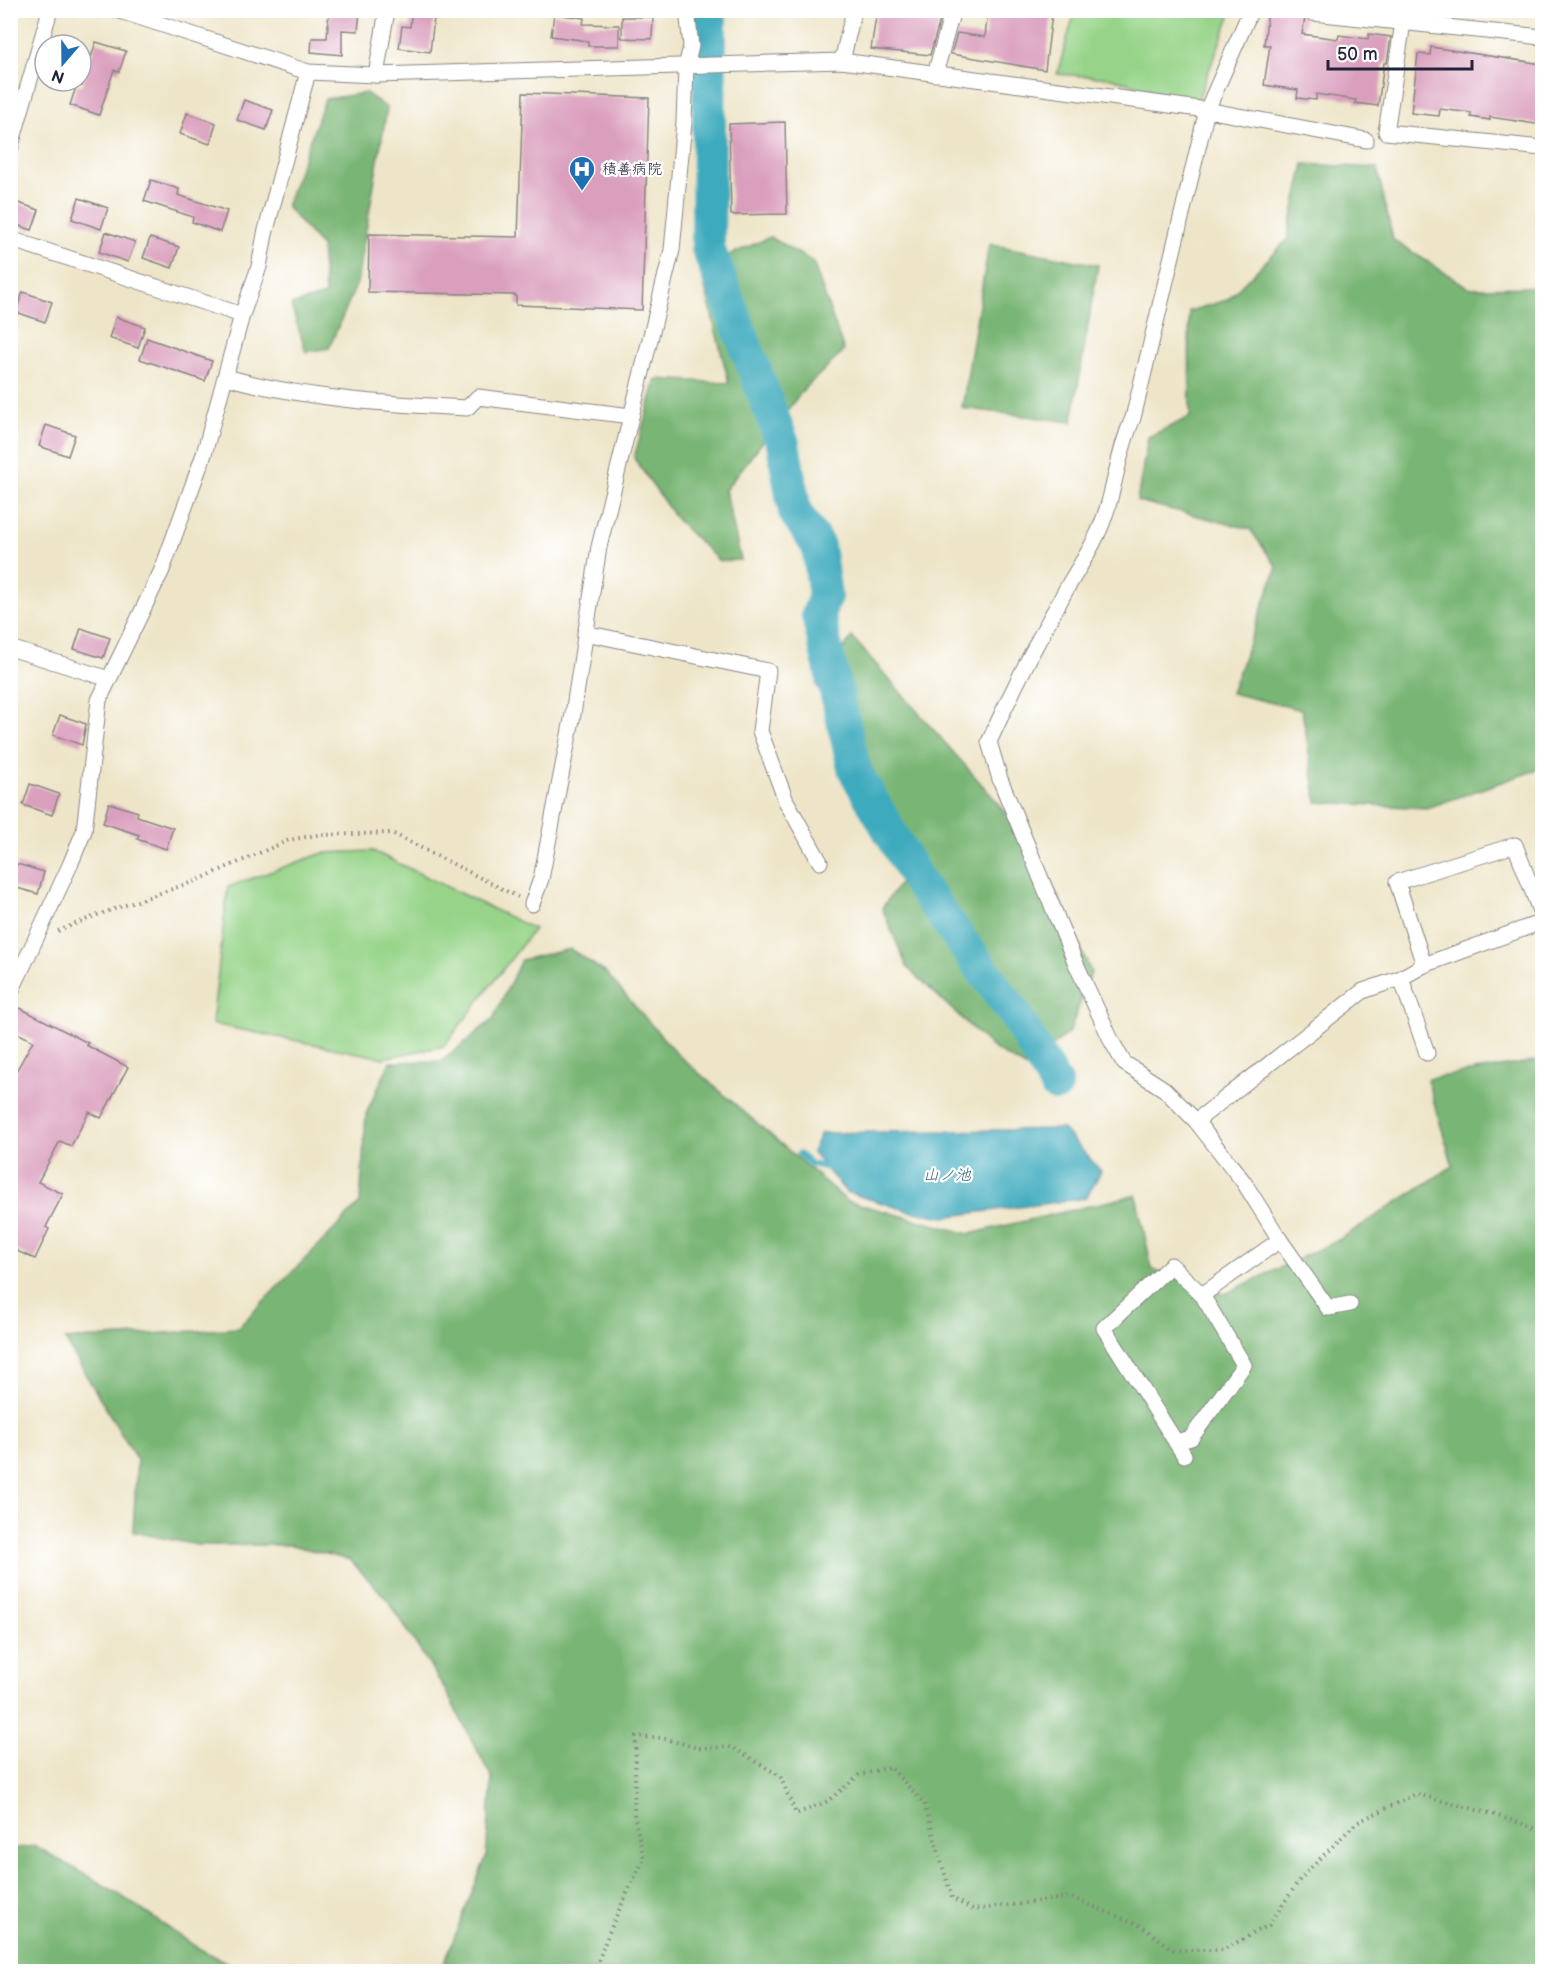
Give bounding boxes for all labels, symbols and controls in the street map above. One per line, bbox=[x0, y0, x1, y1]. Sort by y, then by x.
north arrow bbox=[33, 33, 93, 93]
scale bar bbox=[1328, 33, 1472, 71]
text: 50 m bbox=[1337, 44, 1378, 65]
text: N bbox=[49, 65, 67, 87]
hospital icon: 積善病院 bbox=[567, 154, 597, 192]
place label: 積善病院 bbox=[602, 160, 662, 179]
water label: 山ノ池 bbox=[923, 1166, 972, 1185]

